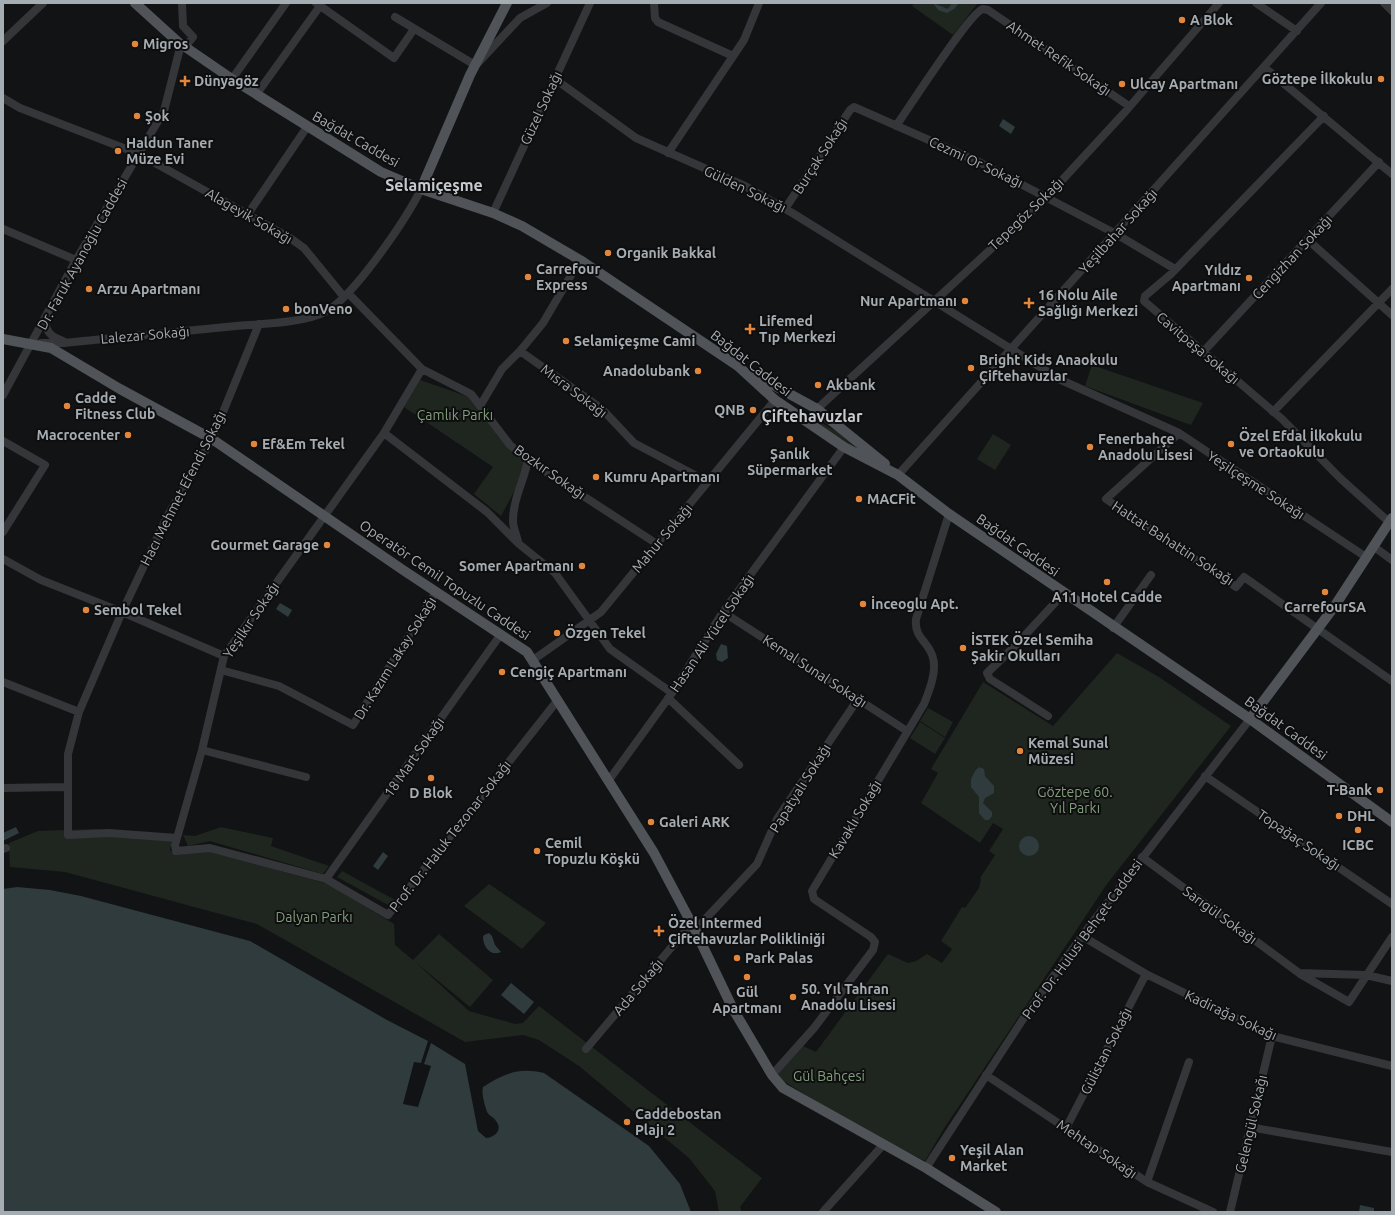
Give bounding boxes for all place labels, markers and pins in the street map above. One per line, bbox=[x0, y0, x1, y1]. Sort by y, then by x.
place label: A Blok bbox=[1190, 12, 1233, 28]
marker: A Blok bbox=[1177, 15, 1187, 25]
place label: Migros bbox=[143, 36, 189, 52]
marker: Migros bbox=[130, 39, 140, 49]
place label: Göztepe İlkokulu bbox=[1262, 70, 1373, 87]
place label: Dünyagöz bbox=[194, 73, 259, 89]
marker: Göztepe İlkokulu bbox=[1376, 74, 1386, 84]
marker: Dünyagöz bbox=[179, 75, 191, 87]
place label: Ulcay Apartmanı bbox=[1130, 76, 1238, 92]
marker: Ulcay Apartmanı bbox=[1117, 79, 1127, 89]
place label: Şok bbox=[145, 108, 169, 125]
marker: Şok bbox=[132, 111, 142, 121]
place label: Haldun Taner Müze Evi bbox=[126, 135, 213, 167]
marker: Haldun Taner Müze Evi bbox=[113, 146, 123, 156]
place label: Organik Bakkal bbox=[616, 245, 716, 261]
marker: Organik Bakkal bbox=[603, 248, 613, 258]
place label: Carrefour Express bbox=[536, 261, 600, 293]
place label: Yıldız Apartmanı bbox=[1172, 262, 1241, 294]
marker: Carrefour Express bbox=[523, 272, 533, 282]
marker: Yıldız Apartmanı bbox=[1244, 273, 1254, 283]
place label: Arzu Apartmanı bbox=[97, 281, 200, 297]
marker: Arzu Apartmanı bbox=[84, 284, 94, 294]
place label: 16 Nolu Aile Sağlığı Merkezi bbox=[1038, 287, 1138, 319]
place label: Nur Apartmanı bbox=[860, 293, 957, 309]
marker: Nur Apartmanı bbox=[960, 296, 970, 306]
marker: 16 Nolu Aile Sağlığı Merkezi bbox=[1023, 297, 1035, 309]
place label: bonVeno bbox=[294, 301, 353, 317]
marker: bonVeno bbox=[281, 304, 291, 314]
place label: Lifemed Tıp Merkezi bbox=[759, 313, 836, 345]
marker: Lifemed Tıp Merkezi bbox=[744, 323, 756, 335]
place label: Selamiçeşme Cami bbox=[574, 333, 695, 350]
marker: Selamiçeşme Cami bbox=[561, 336, 571, 346]
place label: Bright Kids Anaokulu Çiftehavuzlar bbox=[979, 352, 1118, 385]
place label: Anadolubank bbox=[603, 363, 690, 379]
marker: Bright Kids Anaokulu Çiftehavuzlar bbox=[966, 363, 976, 373]
marker: Anadolubank bbox=[693, 366, 703, 376]
place label: Akbank bbox=[826, 377, 876, 393]
marker: Akbank bbox=[813, 380, 823, 390]
place label: Cadde Fitness Club bbox=[75, 390, 155, 422]
marker: Cadde Fitness Club bbox=[62, 401, 72, 411]
place label: QNB bbox=[714, 402, 745, 418]
marker: QNB bbox=[748, 405, 758, 415]
place label: Macrocenter bbox=[37, 427, 120, 443]
place label: Özel Efdal İlkokulu ve Ortaokulu bbox=[1239, 427, 1363, 460]
marker: Macrocenter bbox=[123, 430, 133, 440]
place label: Fenerbahçe Anadolu Lisesi bbox=[1098, 431, 1193, 463]
marker: Şanlık Süpermarket bbox=[785, 434, 795, 444]
place label: Ef&Em Tekel bbox=[262, 436, 345, 452]
marker: Ef&Em Tekel bbox=[249, 439, 259, 449]
marker: Özel Efdal İlkokulu ve Ortaokulu bbox=[1226, 439, 1236, 449]
marker: Fenerbahçe Anadolu Lisesi bbox=[1085, 442, 1095, 452]
place label: Şanlık Süpermarket bbox=[747, 446, 833, 478]
place label: Kumru Apartmanı bbox=[604, 469, 720, 485]
marker: Kumru Apartmanı bbox=[591, 472, 601, 482]
place label: MACFit bbox=[867, 491, 916, 507]
marker: MACFit bbox=[854, 494, 864, 504]
place label: Gourmet Garage bbox=[211, 537, 319, 553]
marker: Gourmet Garage bbox=[322, 540, 332, 550]
place label: Somer Apartmanı bbox=[459, 558, 574, 574]
marker: Somer Apartmanı bbox=[577, 561, 587, 571]
marker: A11 Hotel Cadde bbox=[1102, 577, 1112, 587]
marker: CarrefourSA bbox=[1320, 587, 1330, 597]
place label: A11 Hotel Cadde bbox=[1052, 589, 1162, 605]
place label: İnceoglu Apt. bbox=[871, 595, 958, 612]
marker: İnceoglu Apt. bbox=[858, 599, 868, 609]
place label: CarrefourSA bbox=[1284, 599, 1366, 615]
place label: Sembol Tekel bbox=[94, 602, 182, 618]
marker: Sembol Tekel bbox=[81, 605, 91, 615]
place label: Özgen Tekel bbox=[565, 624, 646, 641]
marker: Özgen Tekel bbox=[552, 628, 562, 638]
place label: İSTEK Özel Semiha Şakir Okulları bbox=[971, 631, 1093, 665]
marker: İSTEK Özel Semiha Şakir Okulları bbox=[958, 643, 968, 653]
place label: Cengiç Apartmanı bbox=[510, 664, 627, 681]
marker: Cengiç Apartmanı bbox=[497, 667, 507, 677]
place label: Kemal Sunal Müzesi bbox=[1028, 735, 1108, 767]
marker: Kemal Sunal Müzesi bbox=[1015, 746, 1025, 756]
marker: D Blok bbox=[426, 773, 436, 783]
place label: T-Bank bbox=[1327, 782, 1372, 798]
place label: D Blok bbox=[409, 785, 453, 801]
marker: T-Bank bbox=[1375, 785, 1385, 795]
place label: DHL bbox=[1347, 808, 1375, 824]
marker: DHL bbox=[1334, 811, 1344, 821]
place label: Galeri ARK bbox=[659, 814, 731, 830]
marker: Galeri ARK bbox=[646, 817, 656, 827]
marker: ICBC bbox=[1353, 825, 1363, 835]
place label: Cemil Topuzlu Köşkü bbox=[545, 835, 640, 868]
place label: ICBC bbox=[1342, 837, 1374, 853]
marker: Cemil Topuzlu Köşkü bbox=[532, 846, 542, 856]
place label: Özel Intermed Çiftehavuzlar Polikliniği bbox=[668, 914, 825, 948]
marker: Özel Intermed Çiftehavuzlar Polikliniği bbox=[653, 925, 665, 937]
place label: Park Palas bbox=[745, 950, 813, 966]
marker: Park Palas bbox=[732, 953, 742, 963]
marker: Gül Apartmanı bbox=[742, 972, 752, 982]
place label: 50. Yıl Tahran Anadolu Lisesi bbox=[801, 981, 896, 1013]
place label: Gül Apartmanı bbox=[712, 984, 782, 1016]
marker: 50. Yıl Tahran Anadolu Lisesi bbox=[788, 992, 798, 1002]
place label: Caddebostan Plajı 2 bbox=[635, 1106, 722, 1138]
marker: Caddebostan Plajı 2 bbox=[622, 1117, 632, 1127]
place label: Yeşil Alan Market bbox=[960, 1142, 1024, 1174]
marker: Yeşil Alan Market bbox=[947, 1153, 957, 1163]

